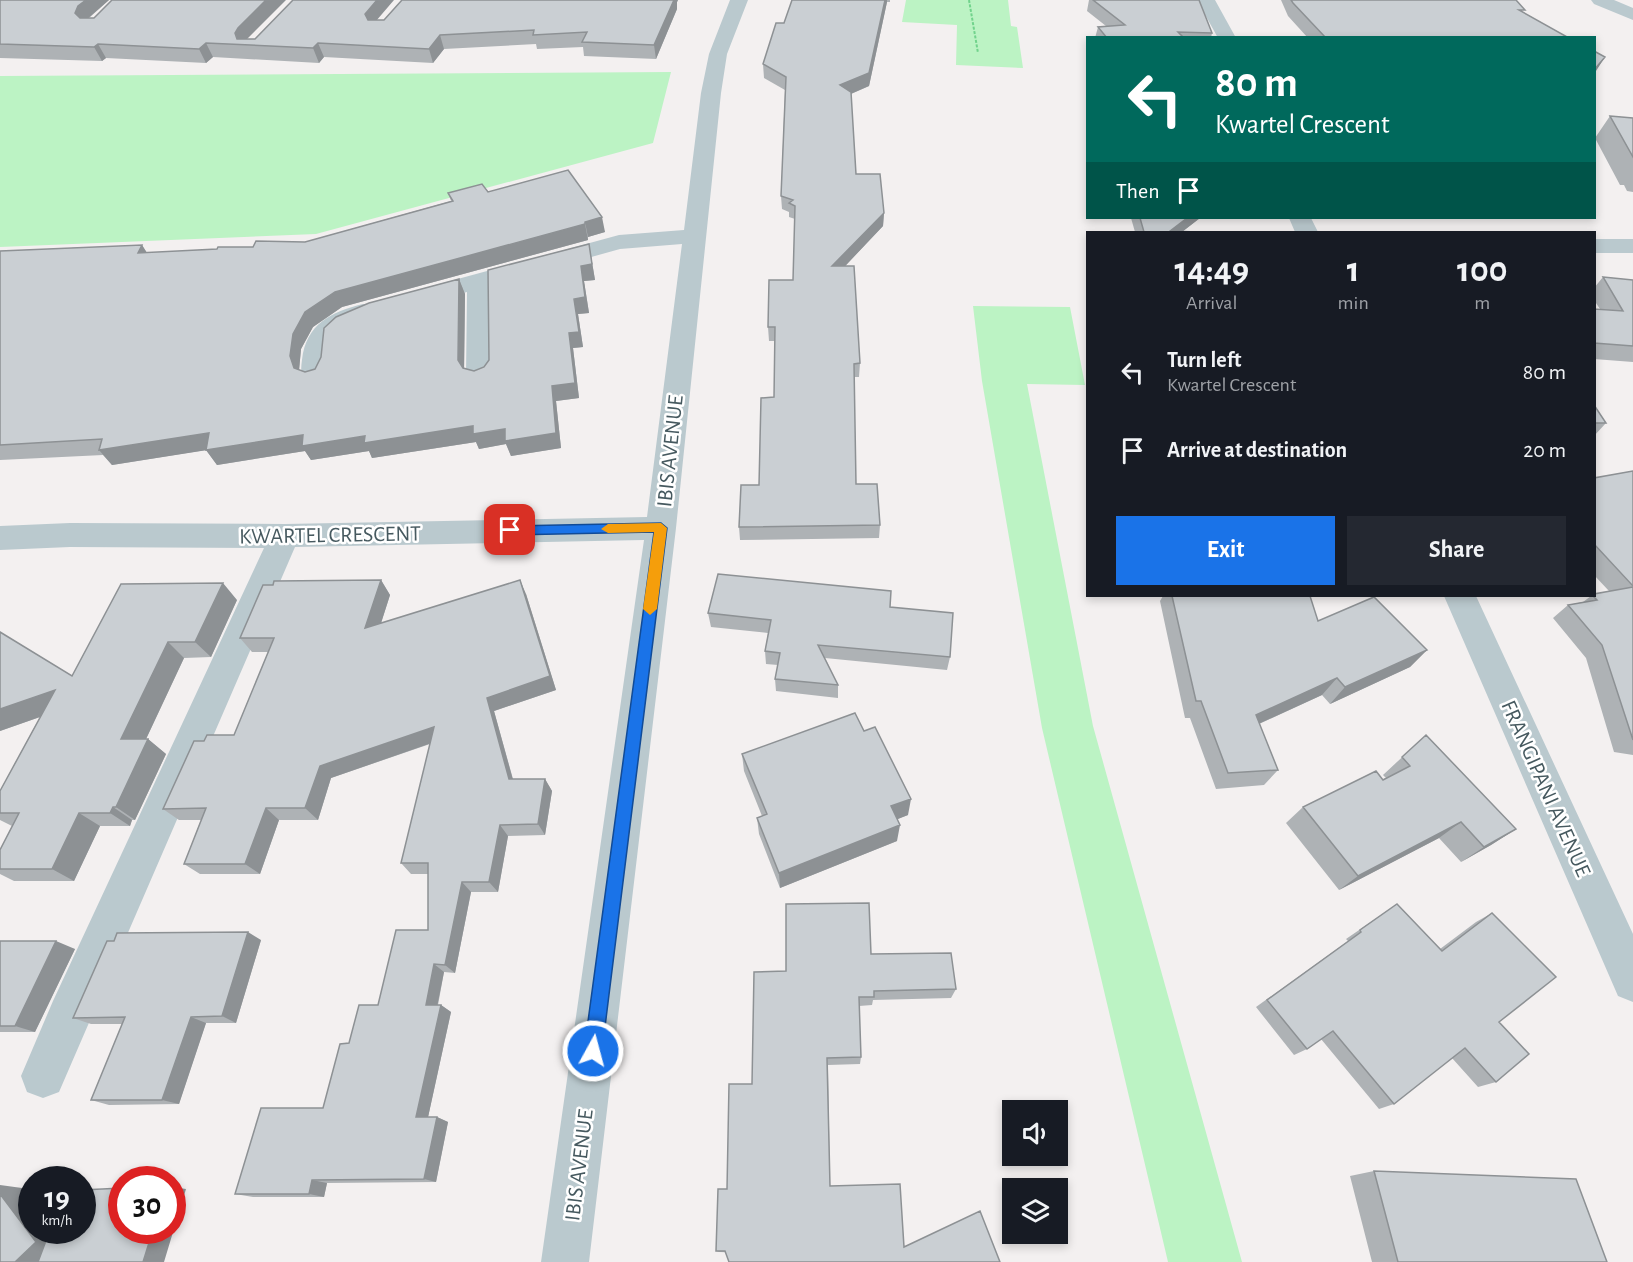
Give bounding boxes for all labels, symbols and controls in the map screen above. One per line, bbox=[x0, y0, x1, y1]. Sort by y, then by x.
icon: left bbox=[1116, 60, 1194, 138]
text: 80 m bbox=[1215, 62, 1298, 104]
text: Kwartel Crescent bbox=[1215, 111, 1390, 138]
icon: arrive bbox=[1172, 174, 1205, 207]
text: Then bbox=[1116, 180, 1160, 202]
text: 14:49 bbox=[1174, 252, 1249, 288]
text: 1 bbox=[1347, 252, 1360, 288]
text: 100 bbox=[1457, 252, 1508, 288]
text: Arrival bbox=[1186, 293, 1237, 313]
text: min bbox=[1338, 293, 1369, 313]
text: m bbox=[1474, 293, 1490, 313]
text: Turn left bbox=[1167, 349, 1241, 371]
icon: left bbox=[1116, 356, 1149, 389]
text: 80 m bbox=[1523, 361, 1566, 383]
text: Kwartel Crescent bbox=[1167, 375, 1296, 395]
street label: IBIS AVENUE bbox=[653, 394, 687, 508]
icon: arrive bbox=[1116, 434, 1149, 467]
text: Arrive at destination bbox=[1167, 439, 1347, 461]
text: 20 m bbox=[1523, 439, 1566, 461]
pin bbox=[484, 504, 535, 555]
icon: arrive bbox=[493, 513, 526, 546]
button: Exit bbox=[1116, 516, 1335, 585]
button: Share bbox=[1347, 516, 1566, 585]
street label: KWARTEL CRESCENT bbox=[239, 522, 421, 548]
street label: FRANGIPANI AVENUE bbox=[1497, 697, 1595, 880]
position arrow bbox=[561, 1019, 625, 1083]
map controls bbox=[1002, 1100, 1068, 1244]
button: sound bbox=[1002, 1100, 1068, 1166]
street label: IBIS AVENUE bbox=[561, 1108, 597, 1222]
speed limit sign: 30 bbox=[108, 1166, 186, 1244]
button: layers bbox=[1002, 1178, 1068, 1244]
text: 19 bbox=[44, 1183, 70, 1213]
text: km/h bbox=[42, 1213, 72, 1228]

